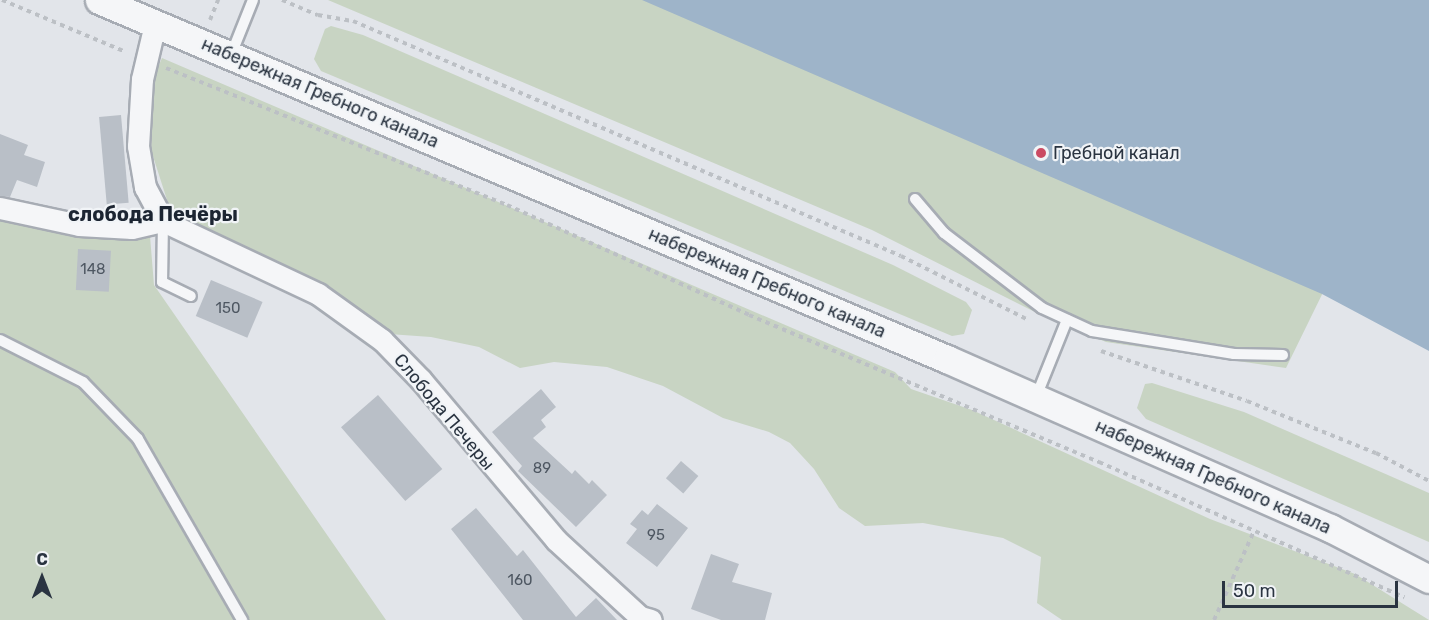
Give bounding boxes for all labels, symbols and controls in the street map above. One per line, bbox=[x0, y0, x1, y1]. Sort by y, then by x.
street label: набережная Гребного канала bbox=[198, 33, 442, 153]
place label: Гребной канал bbox=[1053, 142, 1180, 164]
marker: Гребной канал bbox=[1034, 146, 1048, 160]
district label: слобода Печёры bbox=[68, 202, 238, 226]
street label: набережная Гребного канала bbox=[645, 223, 889, 343]
house number: 148 bbox=[80, 261, 106, 279]
house number: 150 bbox=[216, 300, 240, 318]
street label: Слобода Печеры bbox=[389, 349, 499, 475]
street label: набережная Гребного канала bbox=[1092, 415, 1334, 539]
house number: 89 bbox=[533, 460, 551, 478]
house number: 95 bbox=[647, 527, 665, 545]
north arrow bbox=[12, 548, 72, 608]
text: С bbox=[36, 550, 48, 569]
scale bar bbox=[1225, 569, 1400, 607]
house number: 160 bbox=[508, 572, 532, 590]
text: 50 m bbox=[1233, 580, 1276, 602]

